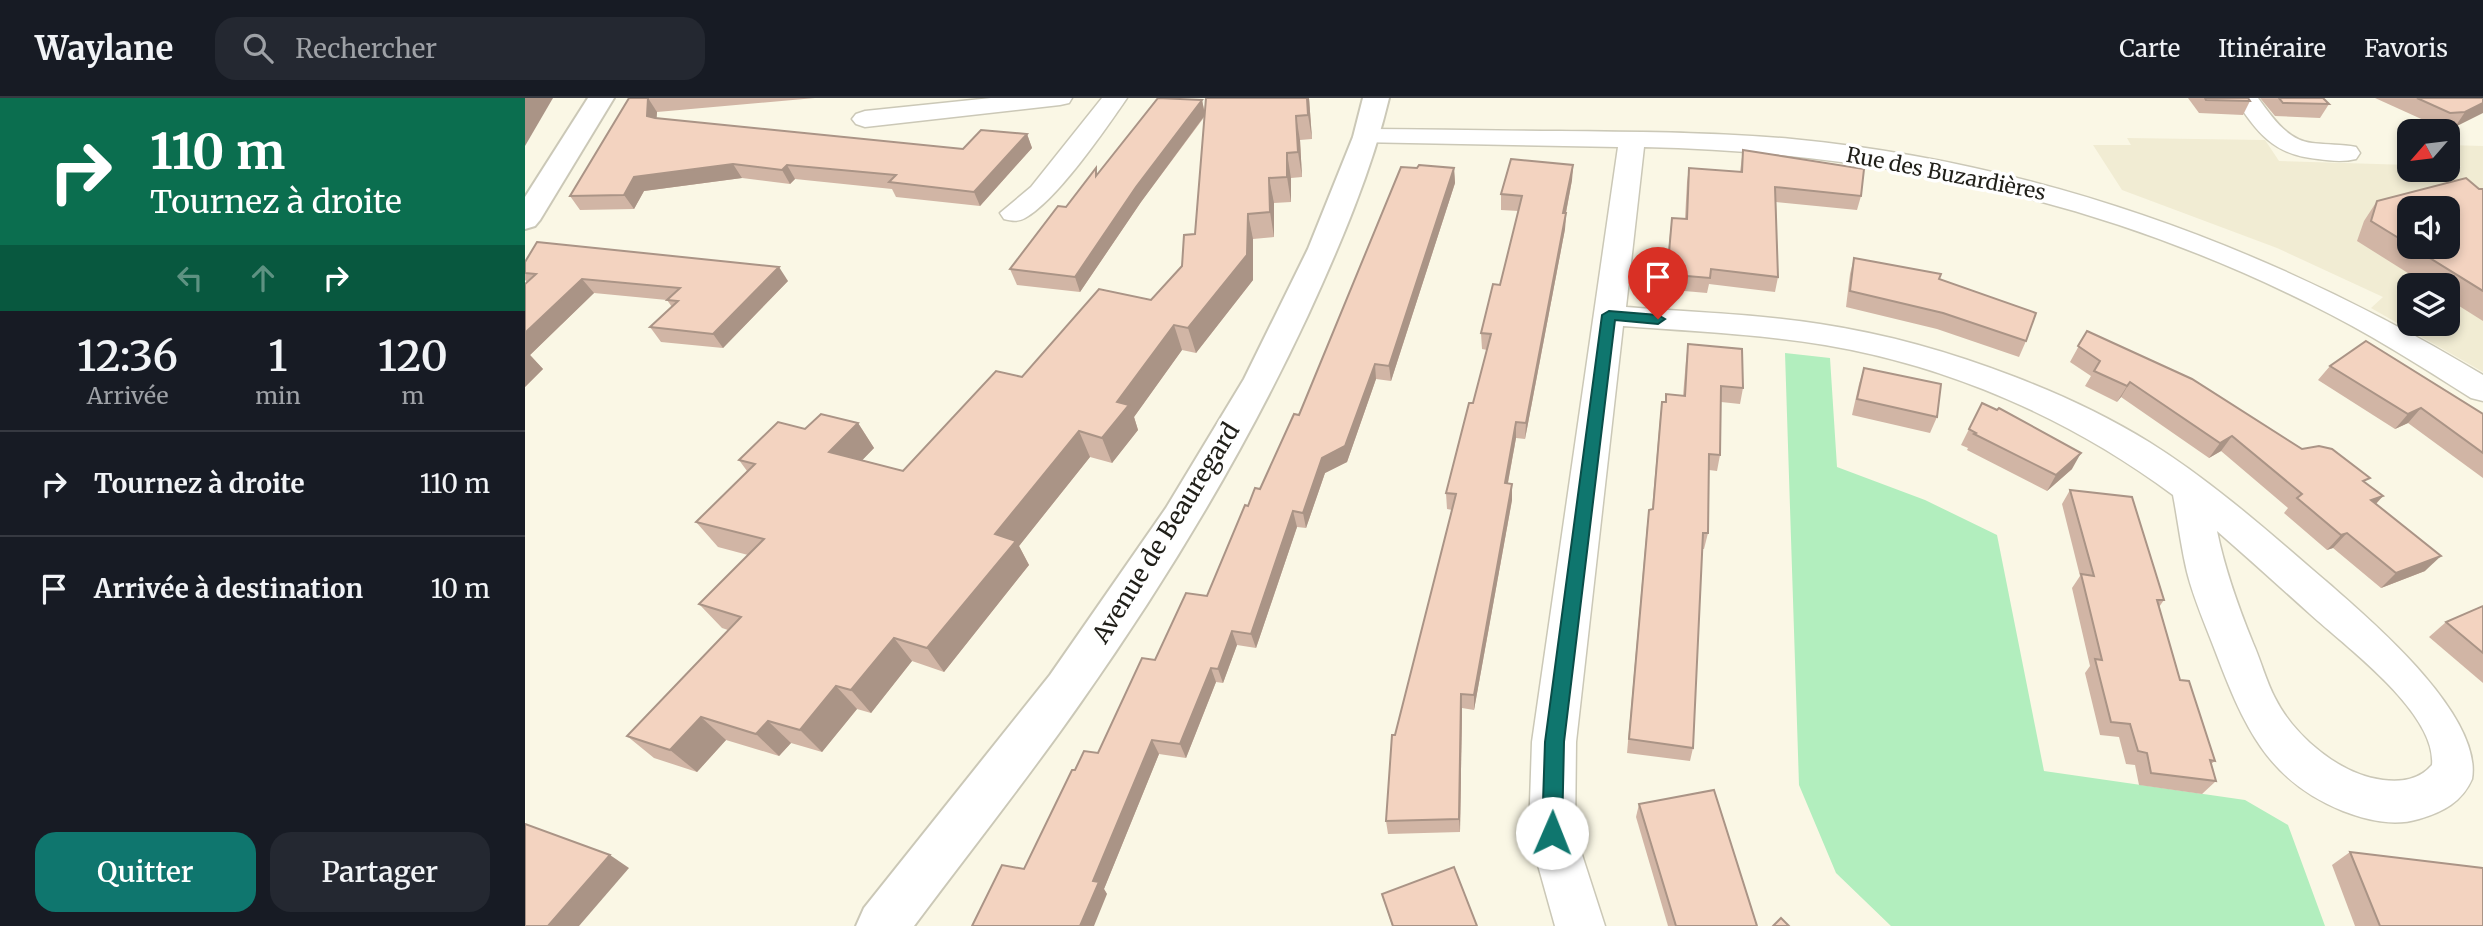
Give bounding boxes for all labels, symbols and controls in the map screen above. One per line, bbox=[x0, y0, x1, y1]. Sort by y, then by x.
search box bbox=[215, 17, 705, 80]
text: Waylane bbox=[35, 28, 173, 69]
icon: search bbox=[239, 29, 277, 67]
text: Rechercher bbox=[295, 32, 437, 65]
text: Carte bbox=[2119, 33, 2180, 64]
text: Itinéraire bbox=[2218, 33, 2326, 64]
text: Favoris bbox=[2364, 33, 2448, 64]
north arrow bbox=[2397, 119, 2461, 182]
map controls bbox=[2397, 119, 2460, 336]
text: 110 m bbox=[150, 121, 285, 182]
icon: right bbox=[35, 126, 126, 217]
street label: Rue des Buzardières bbox=[1844, 141, 2048, 206]
text: Tournez à droite bbox=[150, 182, 402, 222]
button: sound bbox=[2397, 196, 2460, 259]
pin bbox=[1628, 247, 1688, 319]
icon: arrive bbox=[1639, 258, 1677, 296]
icon: left bbox=[171, 259, 209, 297]
icon: ahead bbox=[244, 259, 282, 297]
icon: right bbox=[317, 259, 355, 297]
button: layers bbox=[2397, 273, 2460, 336]
text: 12:36 bbox=[77, 330, 178, 382]
text: 1 bbox=[268, 330, 288, 382]
text: 120 bbox=[378, 330, 448, 382]
text: Arrivée bbox=[87, 381, 168, 410]
text: min bbox=[255, 381, 301, 410]
text: m bbox=[401, 381, 424, 410]
street label: Avenue de Beauregard bbox=[1085, 417, 1246, 650]
icon: right bbox=[35, 465, 73, 503]
text: Tournez à droite bbox=[94, 467, 305, 500]
text: 110 m bbox=[420, 467, 490, 500]
icon: arrive bbox=[35, 570, 73, 608]
text: Arrivée à destination bbox=[94, 572, 363, 605]
text: 10 m bbox=[431, 572, 490, 605]
position arrow bbox=[1515, 796, 1589, 870]
button: Quitter bbox=[35, 832, 256, 912]
button: Partager bbox=[270, 832, 490, 912]

